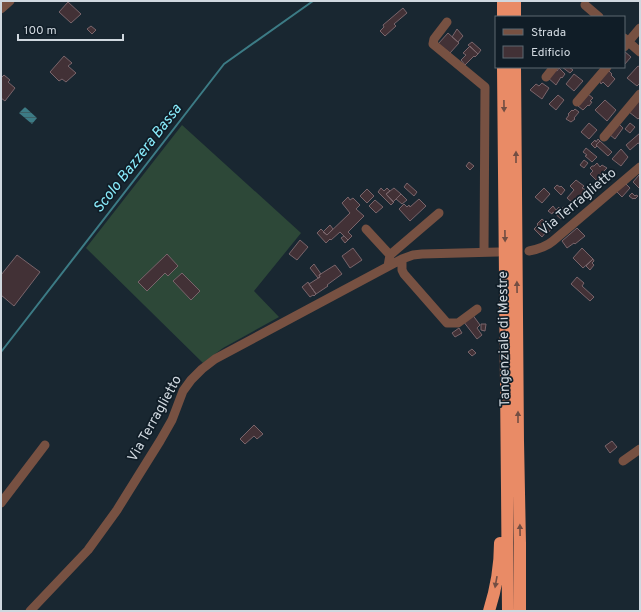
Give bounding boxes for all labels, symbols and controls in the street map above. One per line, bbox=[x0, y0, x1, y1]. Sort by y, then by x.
scale bar bbox=[18, 16, 123, 42]
legend bbox=[495, 16, 625, 68]
text: 100 m bbox=[24, 23, 57, 39]
text: Strada bbox=[531, 25, 566, 41]
text: Edificio bbox=[531, 45, 571, 61]
water label: Scolo Bazzera Bassa bbox=[90, 100, 187, 217]
one-way arrow bbox=[501, 100, 507, 113]
one-way arrow bbox=[513, 150, 519, 163]
street label: Via Terraglietto bbox=[536, 165, 620, 240]
one-way arrow bbox=[502, 230, 508, 243]
street label: Tangenziale di Mestre bbox=[495, 271, 514, 407]
one-way arrow bbox=[514, 280, 520, 293]
street label: Via Terraglietto bbox=[125, 372, 186, 465]
one-way arrow bbox=[515, 410, 521, 423]
one-way arrow bbox=[517, 523, 523, 536]
one-way arrow bbox=[493, 576, 499, 588]

